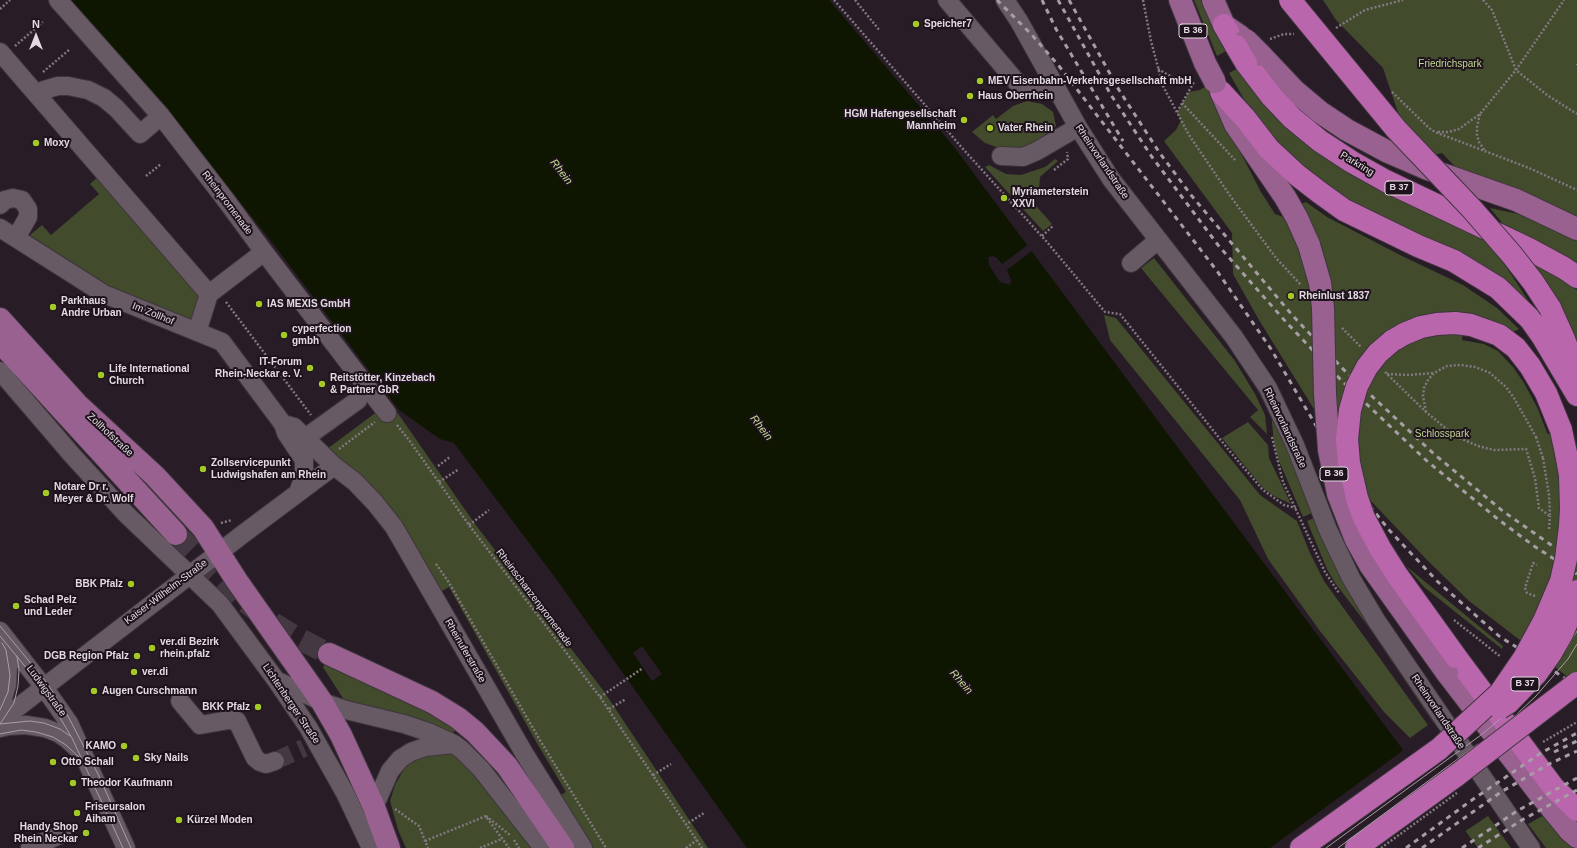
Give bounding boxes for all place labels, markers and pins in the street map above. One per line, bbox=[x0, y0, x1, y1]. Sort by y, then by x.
place label: Speicher7 bbox=[924, 18, 972, 30]
marker: Speicher7 bbox=[911, 19, 921, 29]
place label: MEV Eisenbahn-Verkehrsgesellschaft mbH bbox=[988, 75, 1191, 87]
marker: MEV Eisenbahn-Verkehrsgesellschaft mbH bbox=[975, 76, 985, 86]
place label: Haus Oberrhein bbox=[978, 90, 1053, 102]
marker: Haus Oberrhein bbox=[965, 91, 975, 101]
place label: HGM Hafengesellschaft Mannheim bbox=[844, 108, 956, 132]
marker: HGM Hafengesellschaft Mannheim bbox=[959, 115, 969, 125]
place label: Vater Rhein bbox=[998, 122, 1053, 134]
marker: Vater Rhein bbox=[985, 123, 995, 133]
place label: Moxy bbox=[44, 137, 70, 149]
marker: Moxy bbox=[31, 138, 41, 148]
place label: Myriameterstein XXVI bbox=[1012, 186, 1089, 210]
marker: Myriameterstein XXVI bbox=[999, 193, 1009, 203]
place label: Rheinlust 1837 bbox=[1299, 290, 1370, 302]
marker: Rheinlust 1837 bbox=[1286, 291, 1296, 301]
place label: Parkhaus Andre Urban bbox=[61, 295, 122, 318]
place label: IAS MEXIS GmbH bbox=[267, 298, 350, 310]
marker: IAS MEXIS GmbH bbox=[254, 299, 264, 309]
marker: Parkhaus Andre Urban bbox=[48, 302, 58, 312]
place label: cyperfection gmbh bbox=[292, 323, 351, 346]
marker: cyperfection gmbh bbox=[279, 330, 289, 340]
place label: IT-Forum Rhein-Neckar e. V. bbox=[215, 356, 302, 380]
place label: Life International Church bbox=[109, 363, 190, 386]
marker: IT-Forum Rhein-Neckar e. V. bbox=[305, 363, 315, 373]
marker: Life International Church bbox=[96, 370, 106, 380]
place label: Reitstötter, Kinzebach & Partner GbR bbox=[330, 372, 435, 396]
marker: Reitstötter, Kinzebach & Partner GbR bbox=[317, 379, 327, 389]
place label: Zollservicepunkt Ludwigshafen am Rhein bbox=[211, 457, 326, 480]
marker: Zollservicepunkt Ludwigshafen am Rhein bbox=[198, 464, 208, 474]
place label: Notare Dr r. Meyer & Dr. Wolf bbox=[54, 481, 133, 504]
marker: Notare Dr r. Meyer & Dr. Wolf bbox=[41, 488, 51, 498]
place label: BBK Pfalz bbox=[75, 578, 123, 590]
marker: BBK Pfalz bbox=[126, 579, 136, 589]
place label: Schad Pelz und Leder bbox=[24, 594, 77, 618]
marker: Schad Pelz und Leder bbox=[11, 601, 21, 611]
place label: ver.di Bezirk rhein.pfalz bbox=[160, 636, 219, 660]
marker: ver.di Bezirk rhein.pfalz bbox=[147, 643, 157, 653]
place label: DGB Region Pfalz bbox=[44, 650, 129, 662]
marker: DGB Region Pfalz bbox=[132, 651, 142, 661]
place label: ver.di bbox=[142, 666, 168, 678]
marker: ver.di bbox=[129, 667, 139, 677]
place label: Augen Curschmann bbox=[102, 685, 197, 697]
marker: Augen Curschmann bbox=[89, 686, 99, 696]
place label: BKK Pfalz bbox=[202, 701, 250, 713]
marker: BKK Pfalz bbox=[253, 702, 263, 712]
place label: KAMO bbox=[85, 740, 116, 752]
marker: KAMO bbox=[119, 741, 129, 751]
place label: Sky Nails bbox=[144, 752, 188, 764]
marker: Sky Nails bbox=[131, 753, 141, 763]
place label: Otto Schall bbox=[61, 756, 114, 768]
marker: Otto Schall bbox=[48, 757, 58, 767]
place label: Theodor Kaufmann bbox=[81, 777, 173, 789]
marker: Theodor Kaufmann bbox=[68, 778, 78, 788]
place label: Friseursalon Aiham bbox=[85, 801, 145, 824]
marker: Friseursalon Aiham bbox=[72, 808, 82, 818]
place label: Kürzel Moden bbox=[187, 814, 253, 826]
marker: Kürzel Moden bbox=[174, 815, 184, 825]
place label: Handy Shop Rhein Neckar bbox=[14, 821, 78, 844]
marker: Handy Shop Rhein Neckar bbox=[81, 828, 91, 838]

